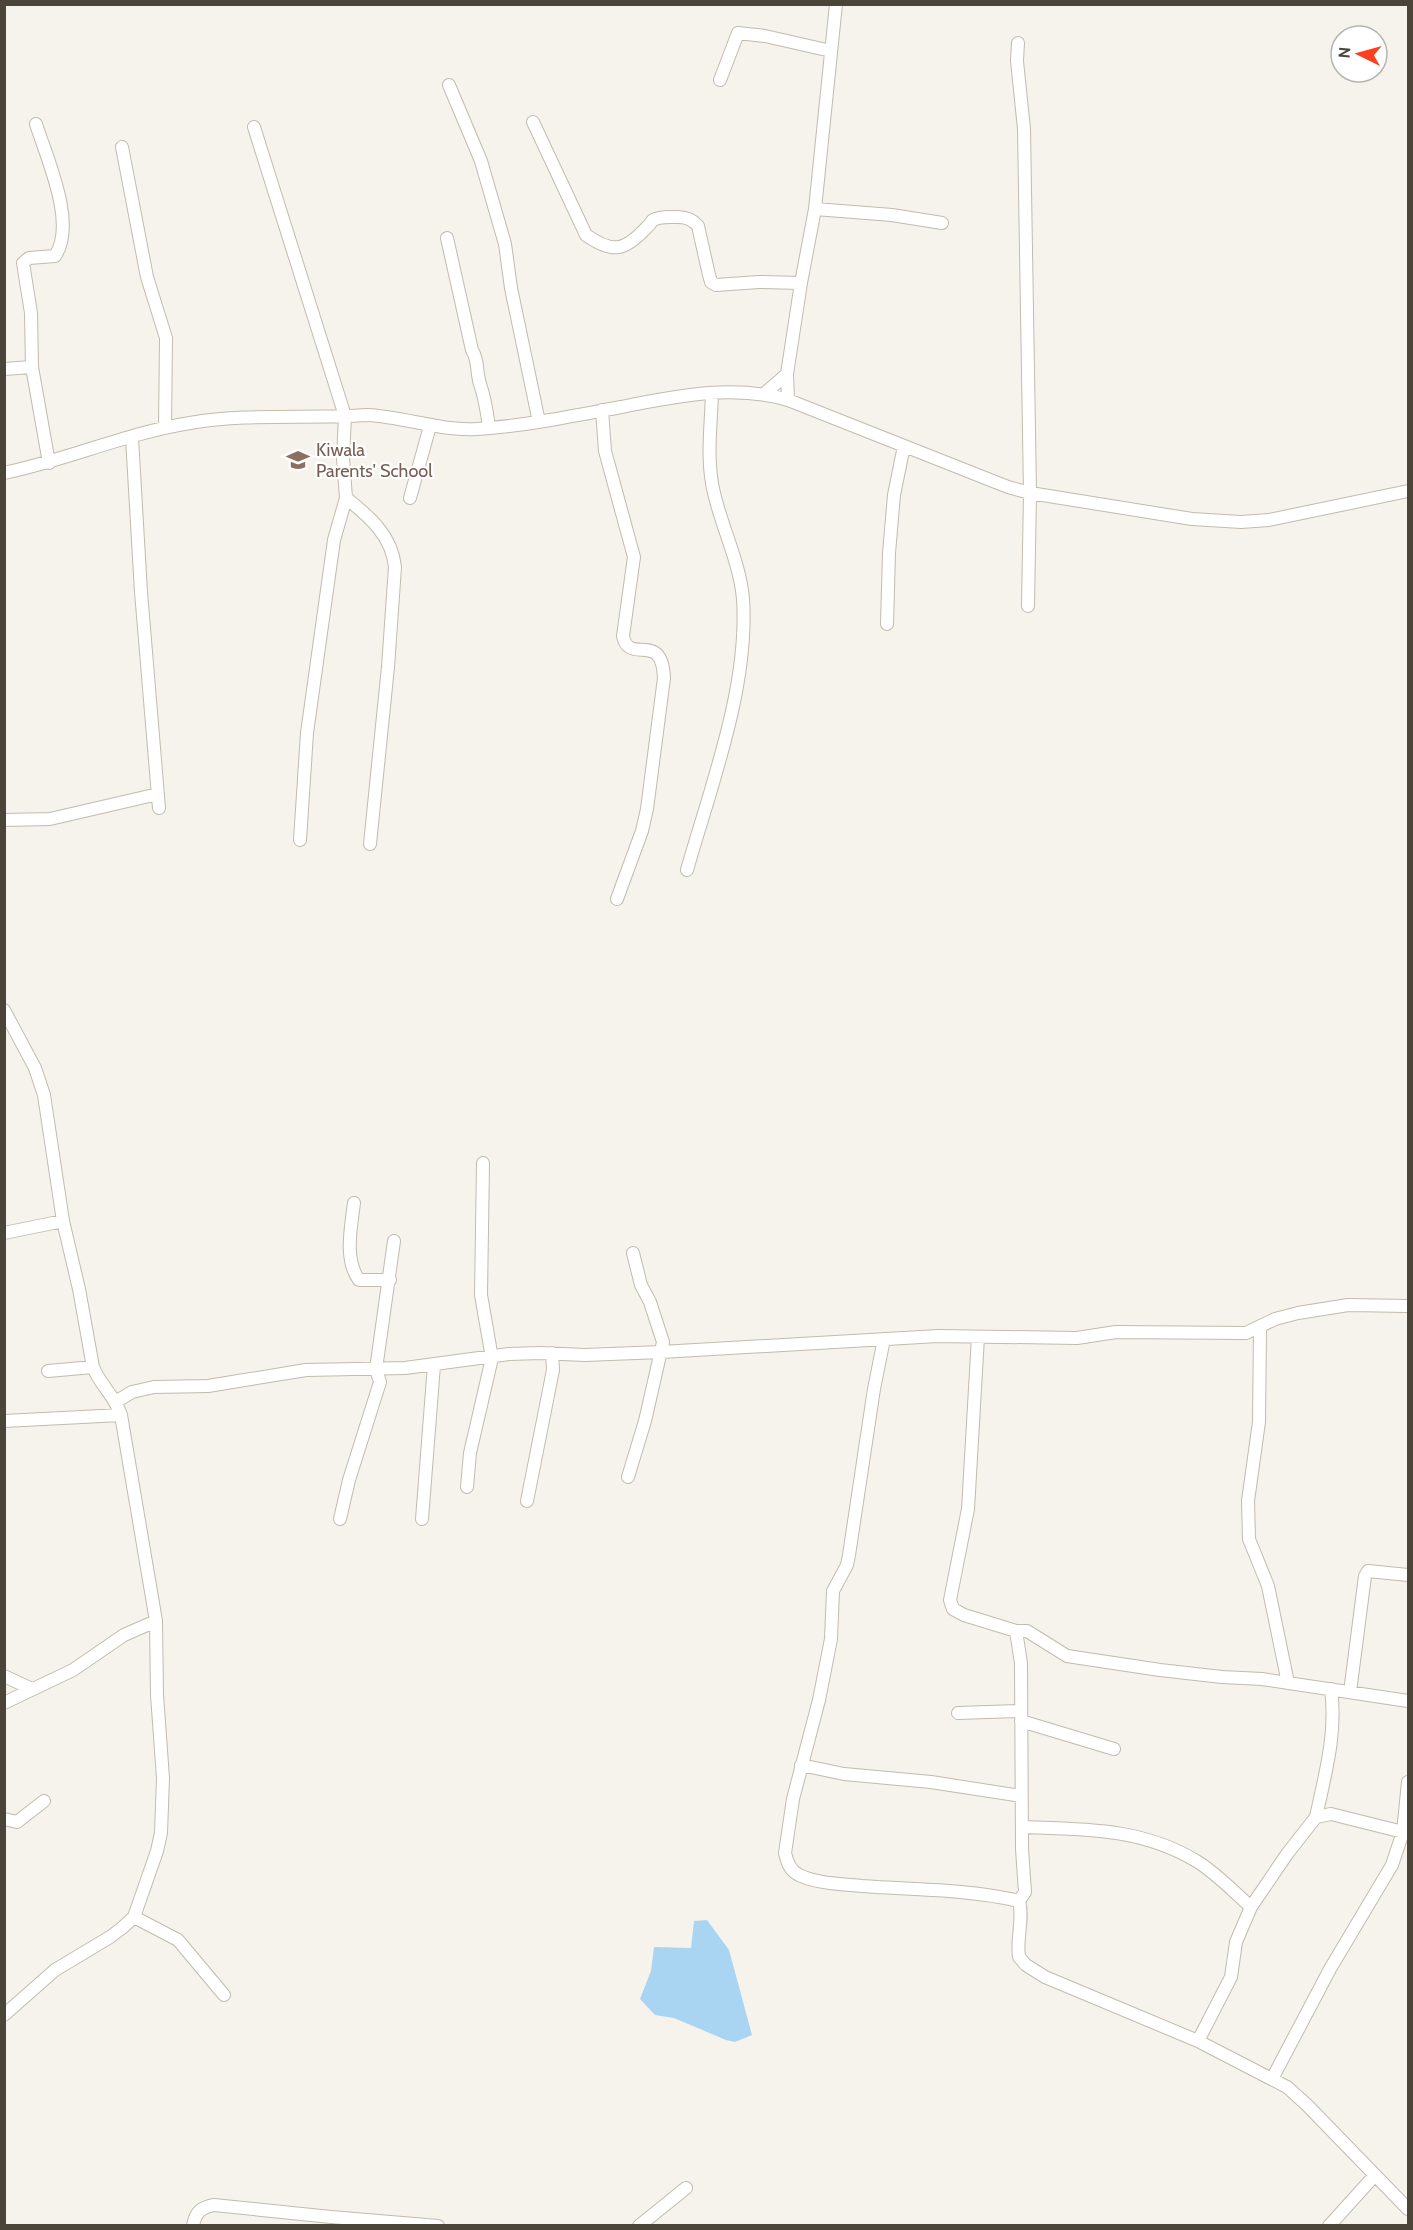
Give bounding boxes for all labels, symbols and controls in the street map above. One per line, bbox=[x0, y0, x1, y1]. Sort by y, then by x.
north arrow bbox=[1329, 24, 1389, 84]
text: N bbox=[1335, 46, 1355, 59]
place label: Kiwala Parents' School bbox=[316, 439, 433, 482]
school or university icon: Kiwala Parents' School bbox=[285, 447, 311, 473]

